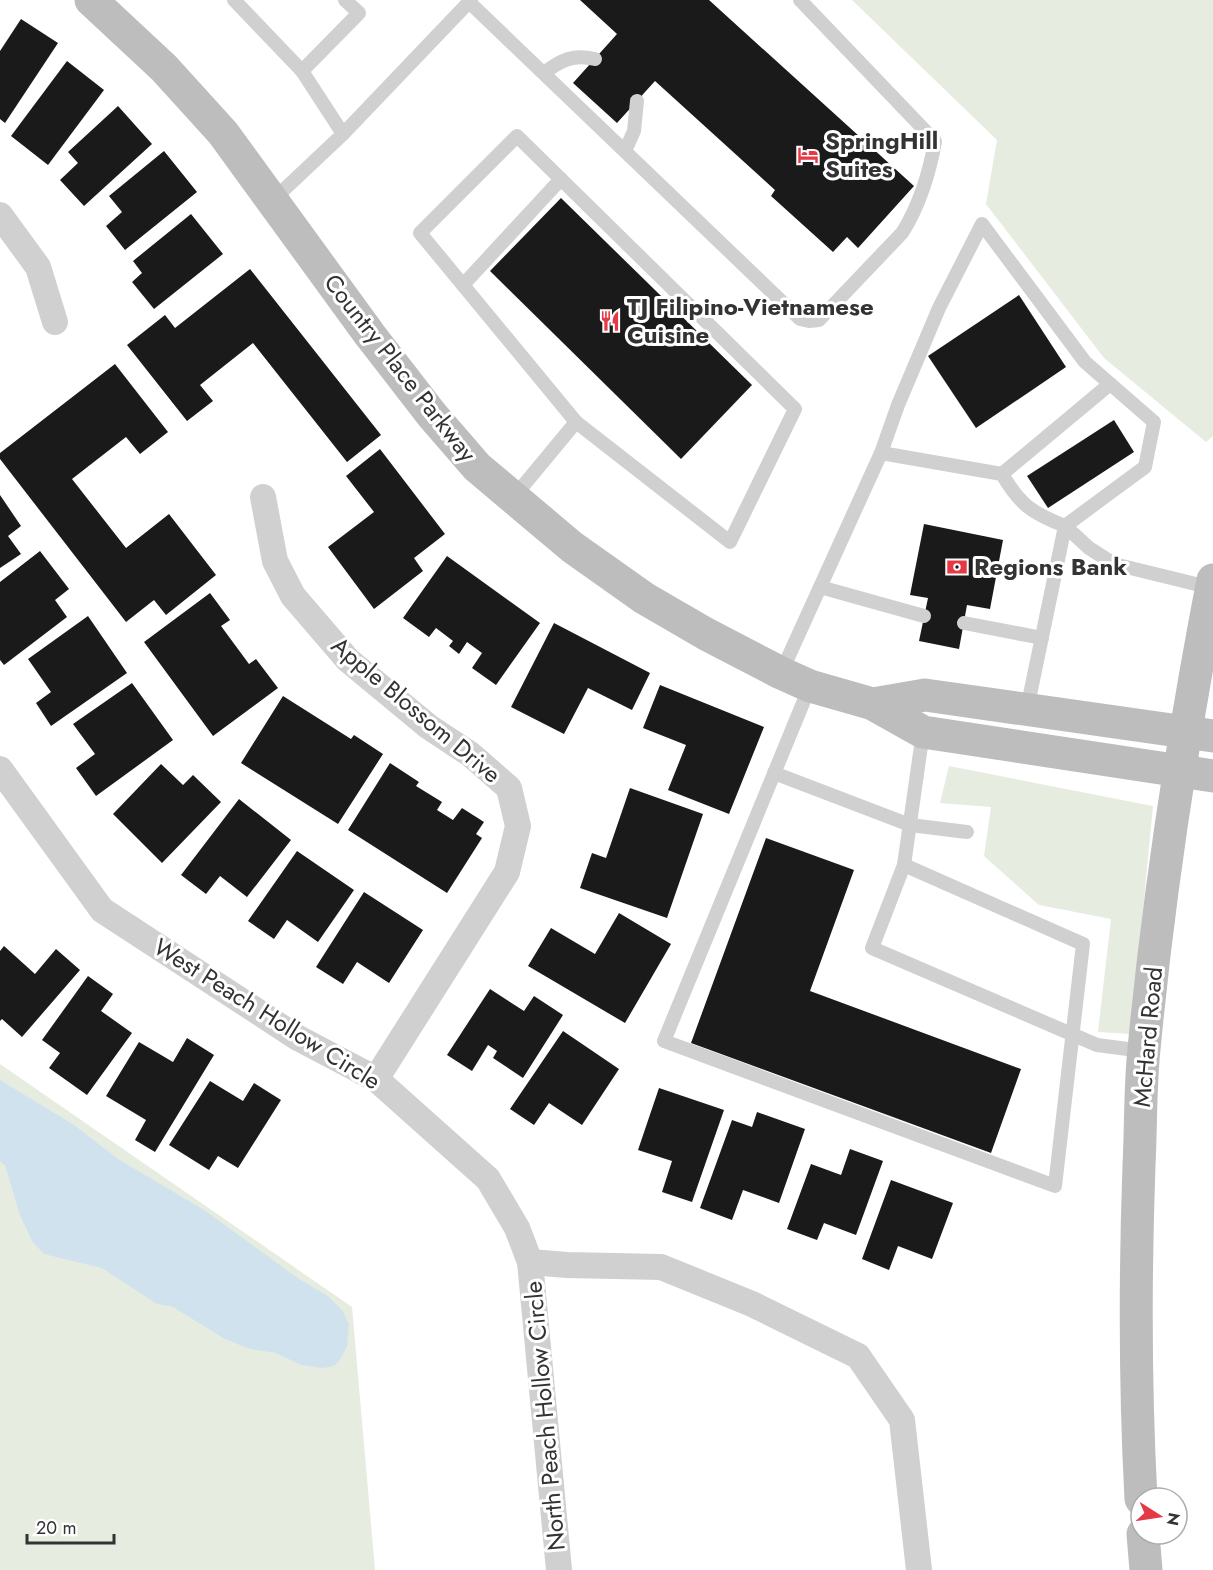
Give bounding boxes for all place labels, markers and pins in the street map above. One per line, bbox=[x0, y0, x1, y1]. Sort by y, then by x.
place label: SpringHill Suites bbox=[825, 123, 938, 186]
hotel icon: SpringHill Suites bbox=[796, 143, 820, 167]
place label: TJ Filipino-Vietnamese Cuisine bbox=[627, 289, 874, 352]
restaurant icon: TJ Filipino-Vietnamese Cuisine bbox=[598, 309, 622, 333]
place label: Regions Bank bbox=[974, 549, 1127, 584]
bank icon: Regions Bank bbox=[945, 555, 969, 579]

